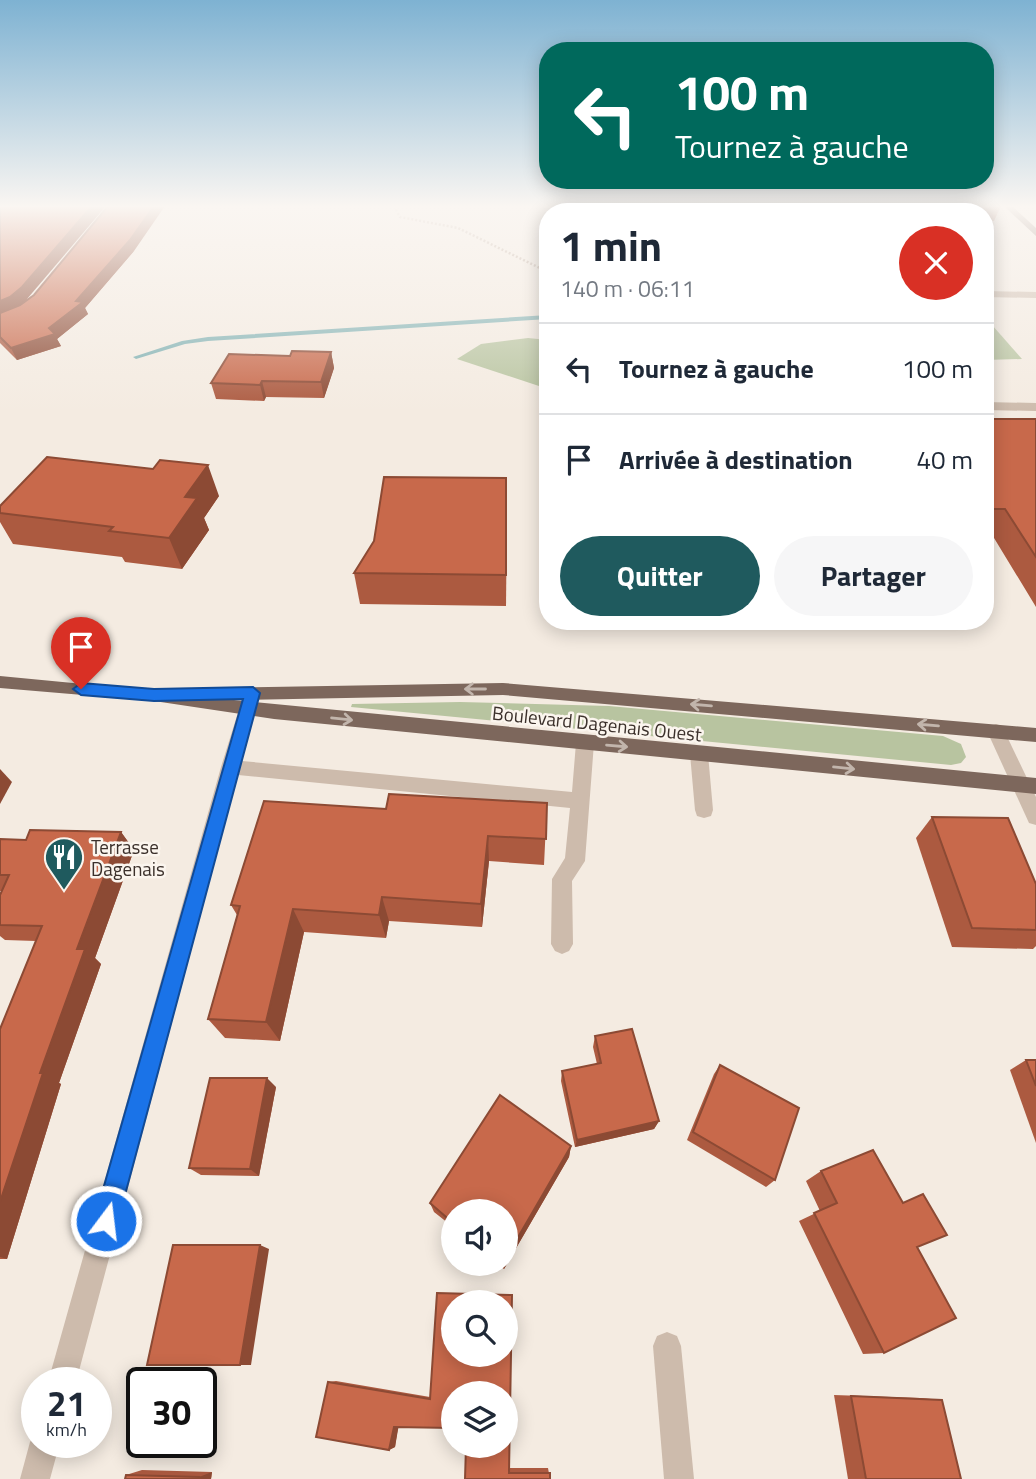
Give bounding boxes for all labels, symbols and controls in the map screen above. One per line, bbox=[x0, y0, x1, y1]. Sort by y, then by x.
text: 100 m bbox=[675, 54, 809, 129]
icon: left bbox=[560, 70, 651, 161]
text: Tournez à gauche bbox=[675, 122, 909, 170]
text: 1 min bbox=[560, 213, 662, 277]
button: close bbox=[899, 226, 973, 300]
text: 140 m · 06:11 bbox=[560, 271, 695, 306]
text: Tournez à gauche bbox=[619, 349, 814, 388]
text: 100 m bbox=[902, 349, 973, 388]
icon: left bbox=[560, 350, 598, 388]
text: Arrivée à destination bbox=[619, 440, 853, 479]
text: 40 m bbox=[916, 440, 973, 479]
icon: arrive bbox=[560, 441, 598, 479]
button: Quitter bbox=[560, 536, 760, 616]
button: Partager bbox=[774, 536, 973, 616]
pin bbox=[51, 617, 111, 689]
icon: arrive bbox=[62, 628, 100, 666]
one-way arrow bbox=[463, 682, 486, 696]
street label: Boulevard Dagenais Ouest bbox=[491, 698, 704, 748]
one-way arrow bbox=[691, 698, 713, 711]
one-way arrow bbox=[330, 713, 353, 726]
one-way arrow bbox=[917, 718, 940, 731]
one-way arrow bbox=[605, 740, 628, 753]
one-way arrow bbox=[832, 762, 854, 775]
place label: Terrasse Dagenais bbox=[91, 832, 165, 883]
restaurant icon: Terrasse Dagenais bbox=[43, 836, 85, 891]
position arrow bbox=[69, 1184, 143, 1258]
map controls bbox=[441, 1199, 518, 1458]
button: sound bbox=[441, 1199, 518, 1276]
button: search bbox=[441, 1290, 518, 1367]
speed limit sign: 30 bbox=[126, 1367, 217, 1458]
text: 21 bbox=[47, 1376, 86, 1430]
button: layers bbox=[441, 1381, 518, 1458]
text: km/h bbox=[46, 1416, 87, 1443]

